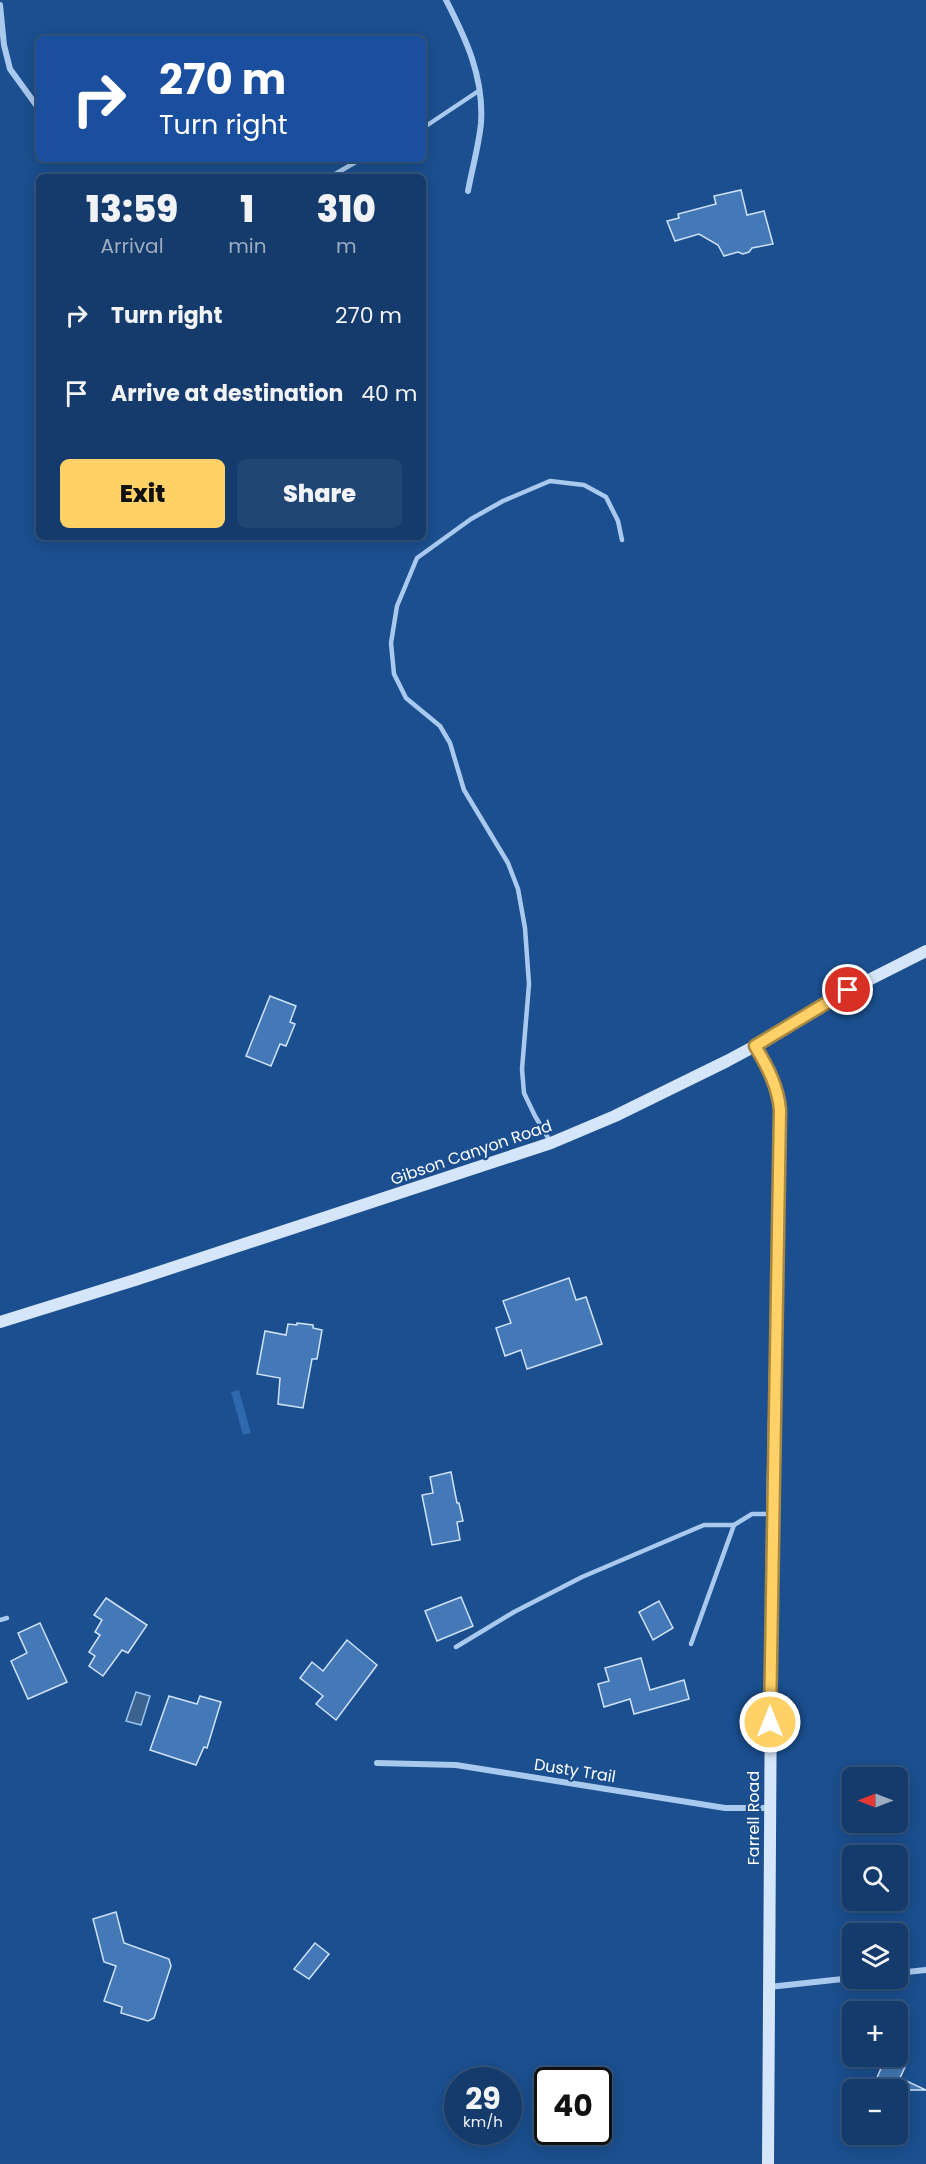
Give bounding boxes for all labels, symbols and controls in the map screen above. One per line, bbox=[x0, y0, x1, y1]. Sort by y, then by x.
text: 270 m bbox=[159, 50, 286, 109]
icon: right bbox=[60, 60, 138, 138]
text: Turn right bbox=[159, 106, 288, 143]
text: 13:59 bbox=[86, 184, 178, 235]
text: 1 bbox=[240, 184, 254, 235]
text: 310 bbox=[316, 184, 376, 235]
text: Arrival bbox=[101, 232, 164, 260]
text: min bbox=[228, 232, 266, 260]
text: m bbox=[336, 232, 357, 260]
icon: right bbox=[60, 299, 93, 332]
text: Turn right bbox=[111, 300, 222, 331]
text: 270 m bbox=[335, 300, 402, 331]
icon: arrive bbox=[60, 377, 93, 410]
text: Arrive at destination bbox=[111, 378, 343, 409]
text: 40 m bbox=[361, 378, 417, 409]
button: Exit bbox=[60, 459, 225, 528]
button: Share bbox=[237, 459, 402, 528]
pin bbox=[822, 964, 873, 1015]
icon: arrive bbox=[831, 973, 864, 1006]
street label: Gibson Canyon Road bbox=[387, 1114, 555, 1191]
position arrow bbox=[738, 1690, 802, 1754]
street label: Dusty Trail bbox=[532, 1753, 617, 1788]
north arrow bbox=[842, 1767, 908, 1833]
map controls bbox=[842, 1767, 908, 2145]
street label: Farrell Road bbox=[742, 1771, 765, 1865]
button: search bbox=[842, 1845, 908, 1911]
button: layers bbox=[842, 1923, 908, 1989]
button: + bbox=[842, 2001, 908, 2067]
speed limit sign: 40 bbox=[534, 2067, 612, 2145]
text: 29 bbox=[465, 2077, 501, 2120]
button: − bbox=[842, 2079, 908, 2145]
text: km/h bbox=[463, 2111, 503, 2132]

